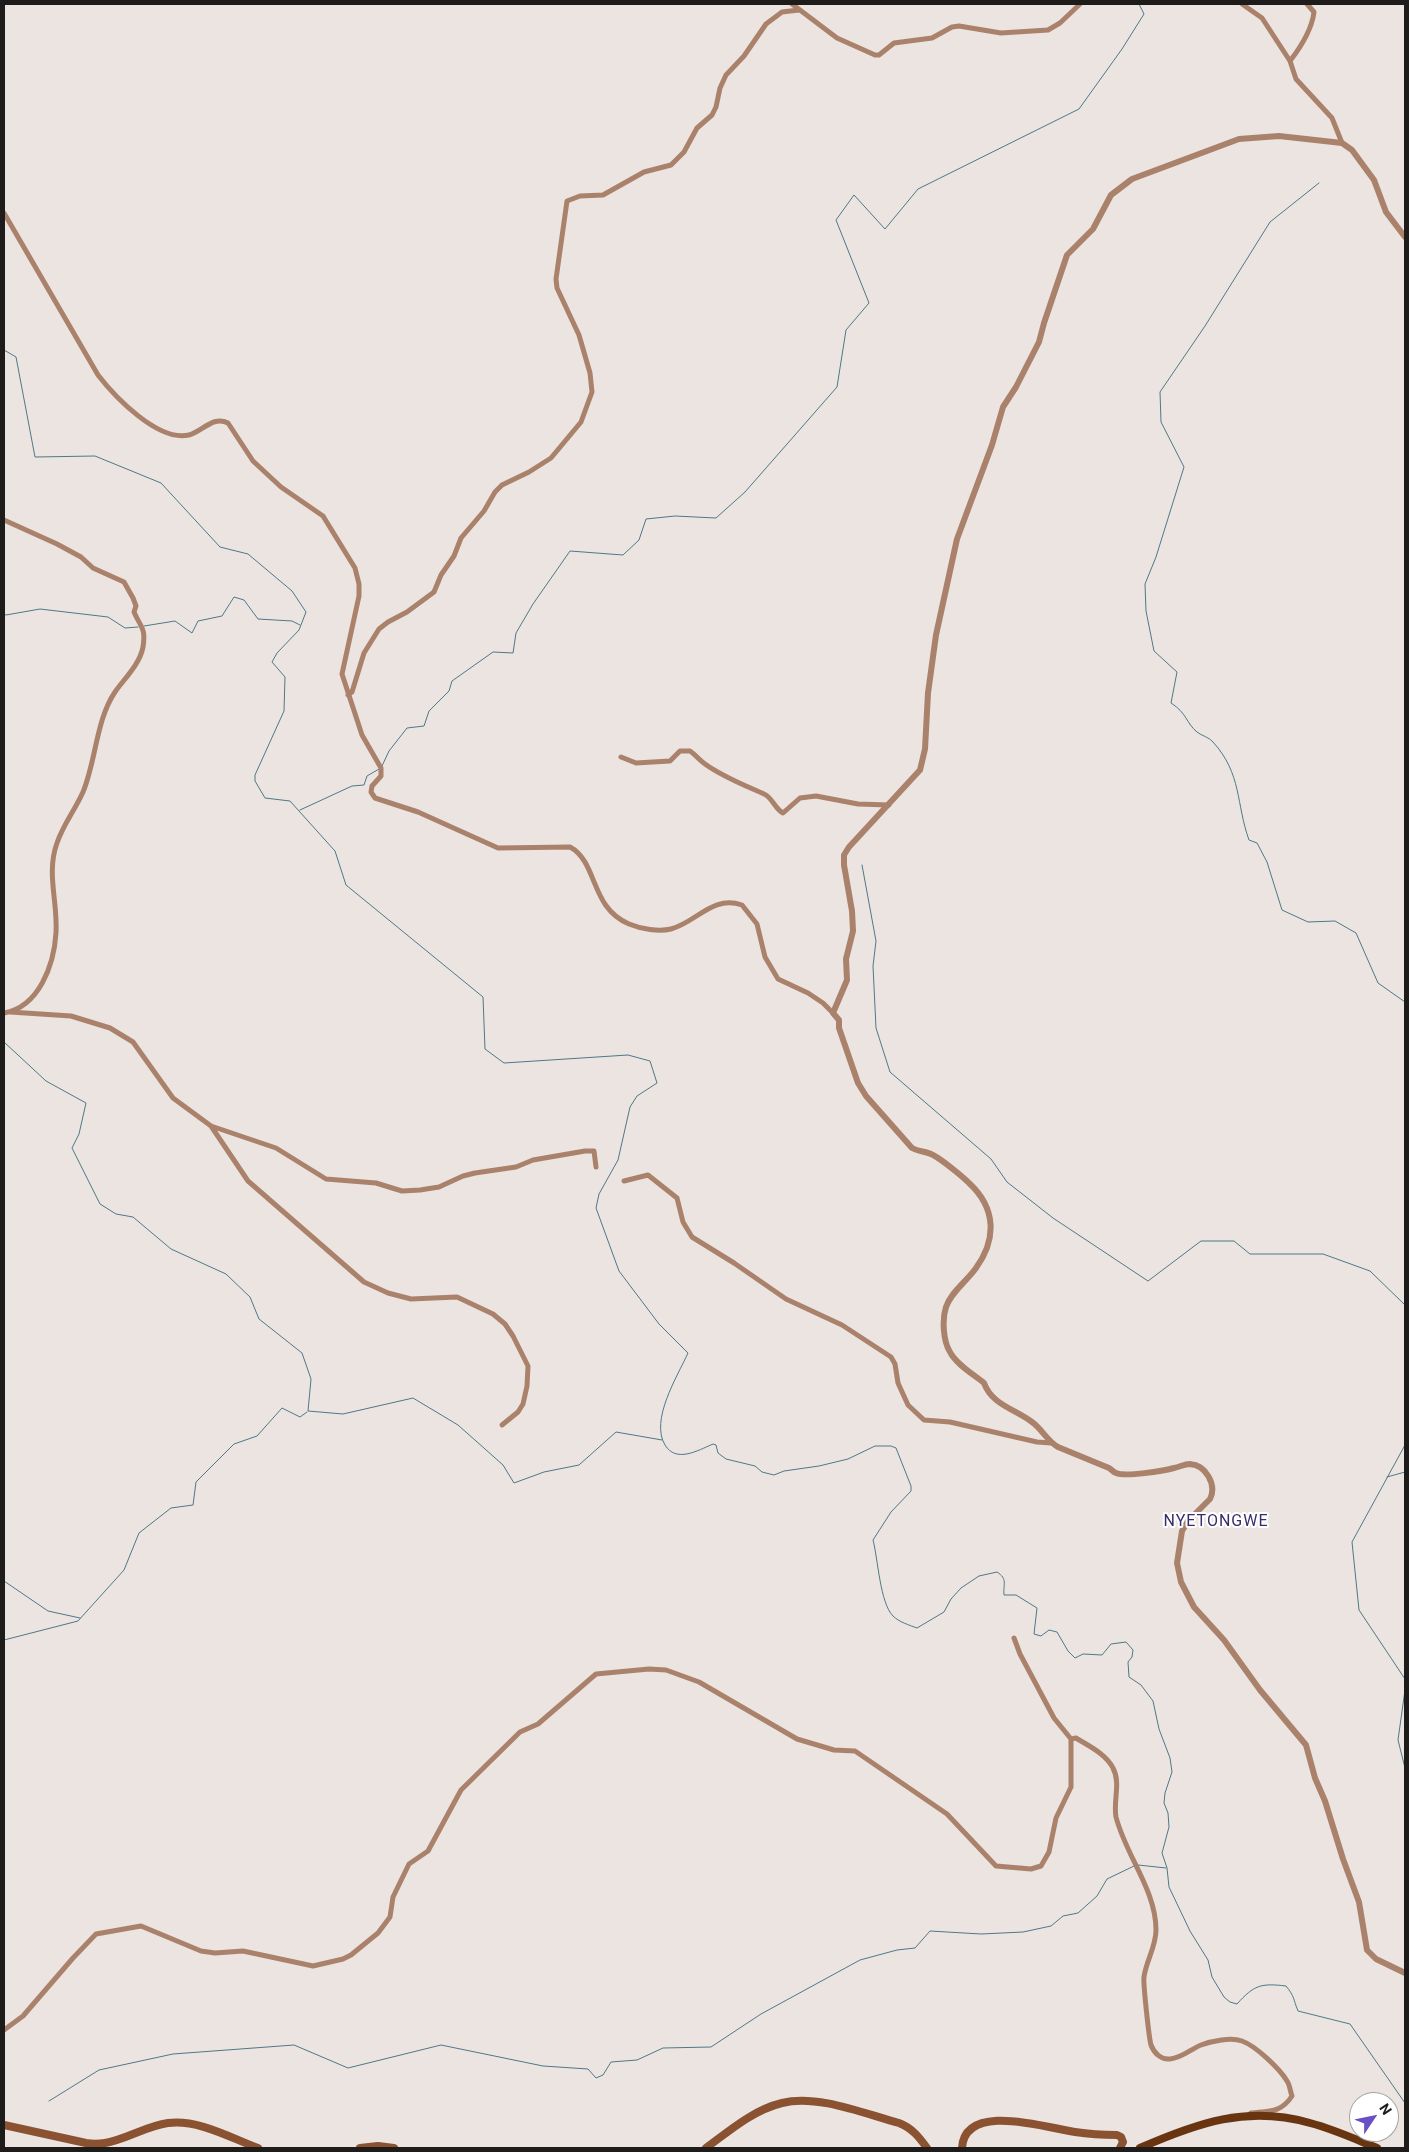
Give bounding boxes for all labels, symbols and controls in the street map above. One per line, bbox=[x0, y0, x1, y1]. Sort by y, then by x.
district label: NYETONGWE bbox=[1162, 1512, 1270, 1532]
north arrow bbox=[1349, 2092, 1399, 2142]
text: N bbox=[1376, 2101, 1395, 2118]

